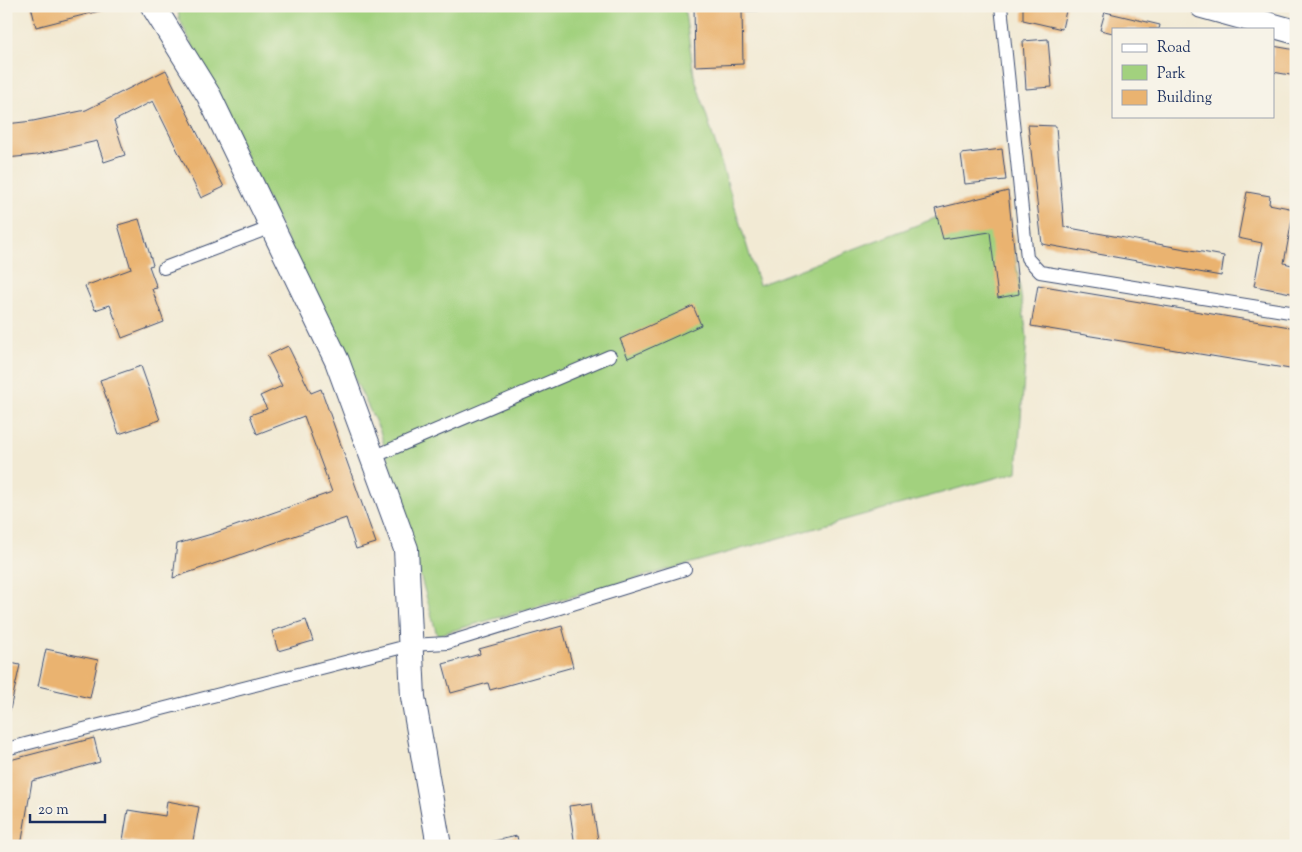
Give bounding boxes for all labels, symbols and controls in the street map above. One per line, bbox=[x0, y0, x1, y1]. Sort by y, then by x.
legend bbox=[1112, 28, 1274, 118]
text: Road bbox=[1157, 38, 1191, 59]
text: Park bbox=[1157, 64, 1186, 85]
text: Building bbox=[1157, 88, 1212, 109]
scale bar bbox=[30, 792, 105, 824]
text: 20 m bbox=[38, 800, 69, 821]

